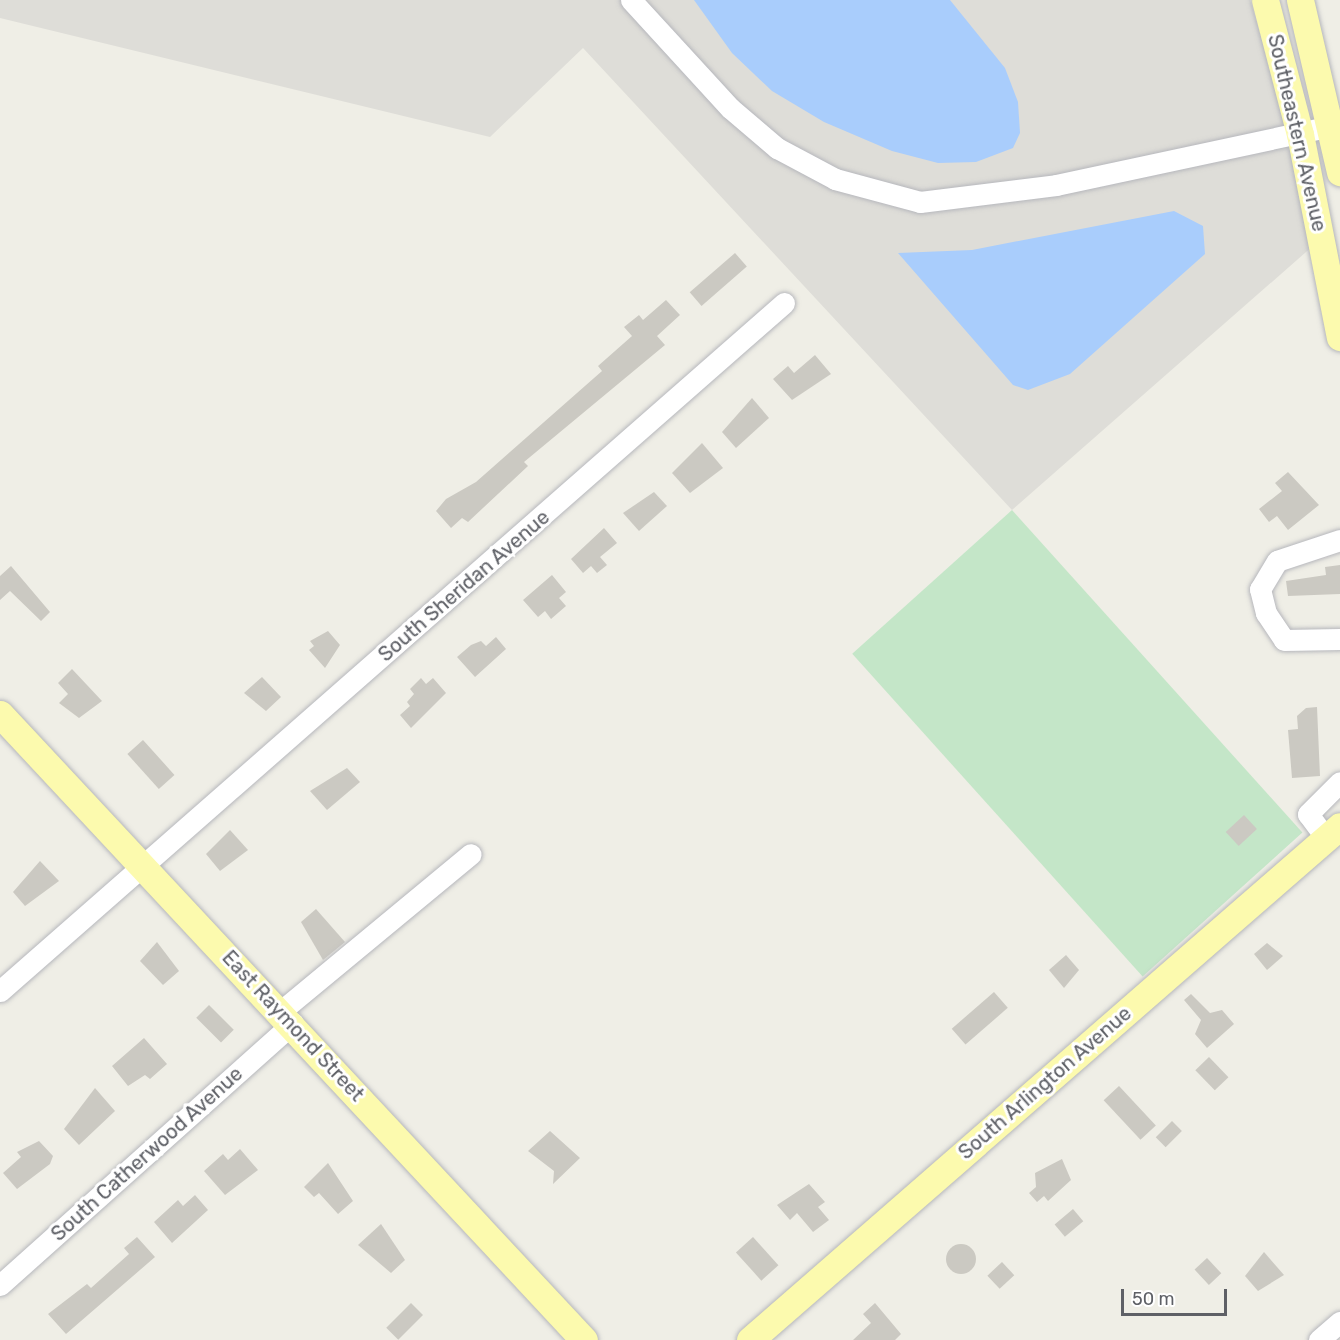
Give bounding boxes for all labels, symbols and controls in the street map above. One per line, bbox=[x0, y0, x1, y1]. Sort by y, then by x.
street label: Southeastern Avenue bbox=[1263, 32, 1331, 234]
street label: South Sheridan Avenue bbox=[373, 505, 555, 667]
street label: East Raymond Street bbox=[217, 946, 369, 1106]
street label: South Arlington Avenue bbox=[953, 1001, 1137, 1165]
street label: South Catherwood Avenue bbox=[46, 1062, 248, 1246]
scale bar bbox=[1124, 1277, 1230, 1315]
text: 50 m bbox=[1132, 1288, 1175, 1310]

